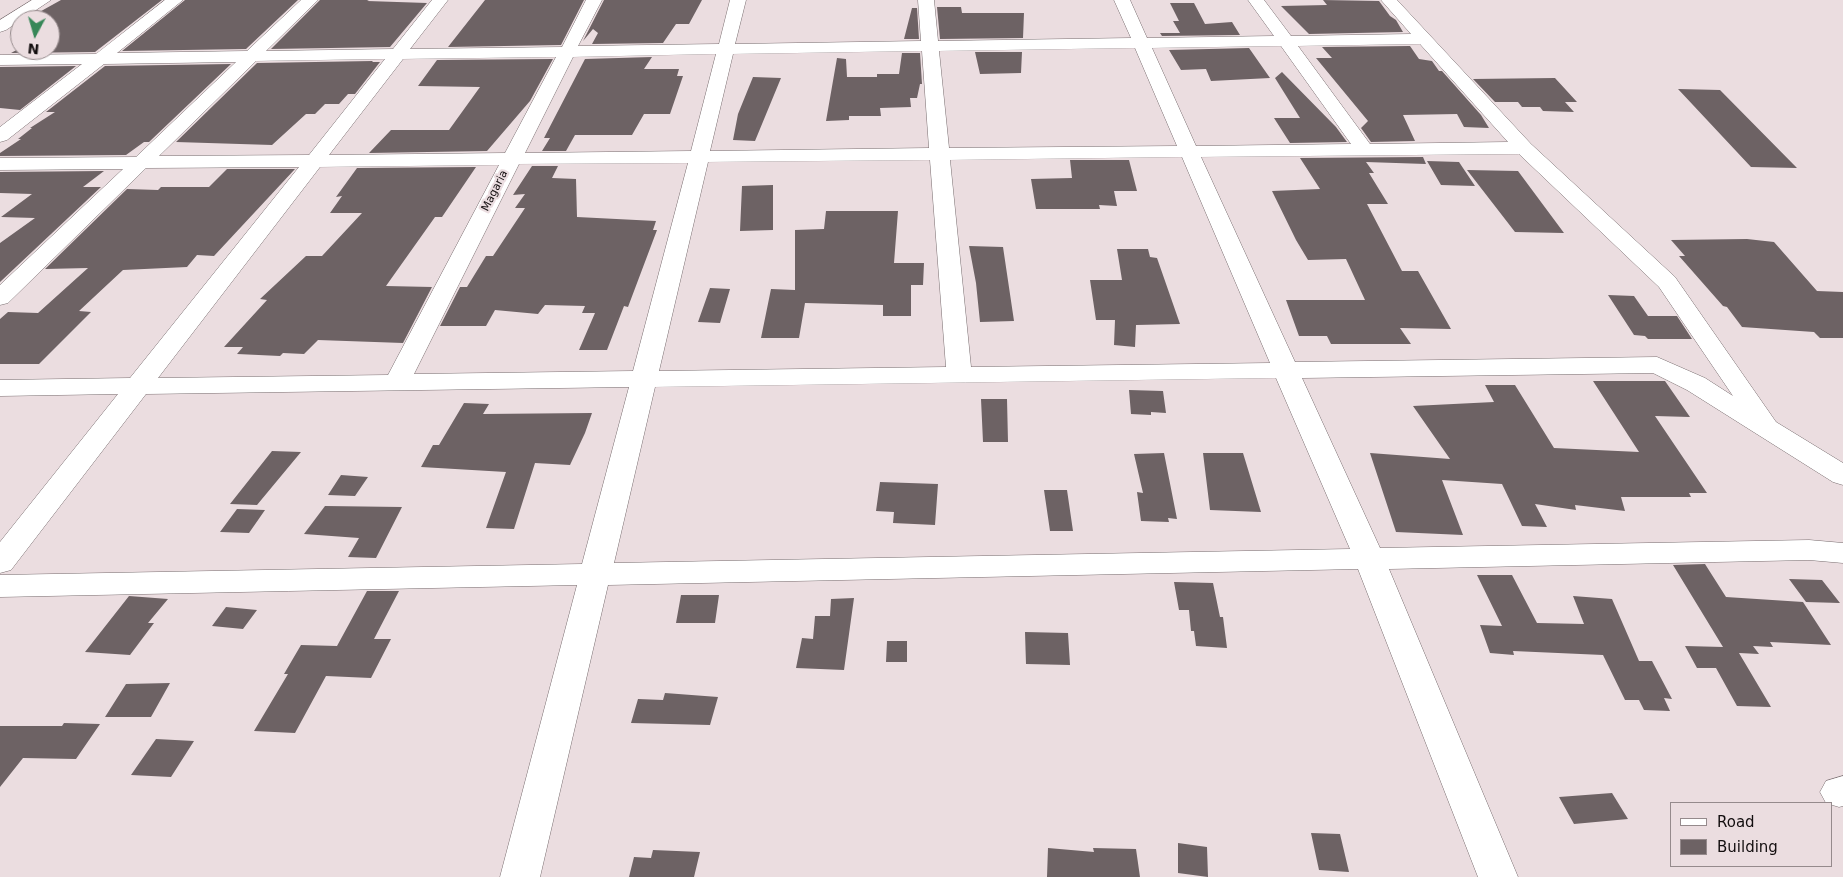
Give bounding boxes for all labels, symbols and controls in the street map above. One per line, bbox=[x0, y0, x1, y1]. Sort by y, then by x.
north arrow bbox=[10, 10, 60, 60]
text: N bbox=[27, 40, 40, 57]
street label: Magaria bbox=[479, 168, 511, 214]
legend bbox=[1670, 802, 1833, 867]
text: Road bbox=[1717, 813, 1755, 831]
text: Building bbox=[1717, 838, 1778, 856]

